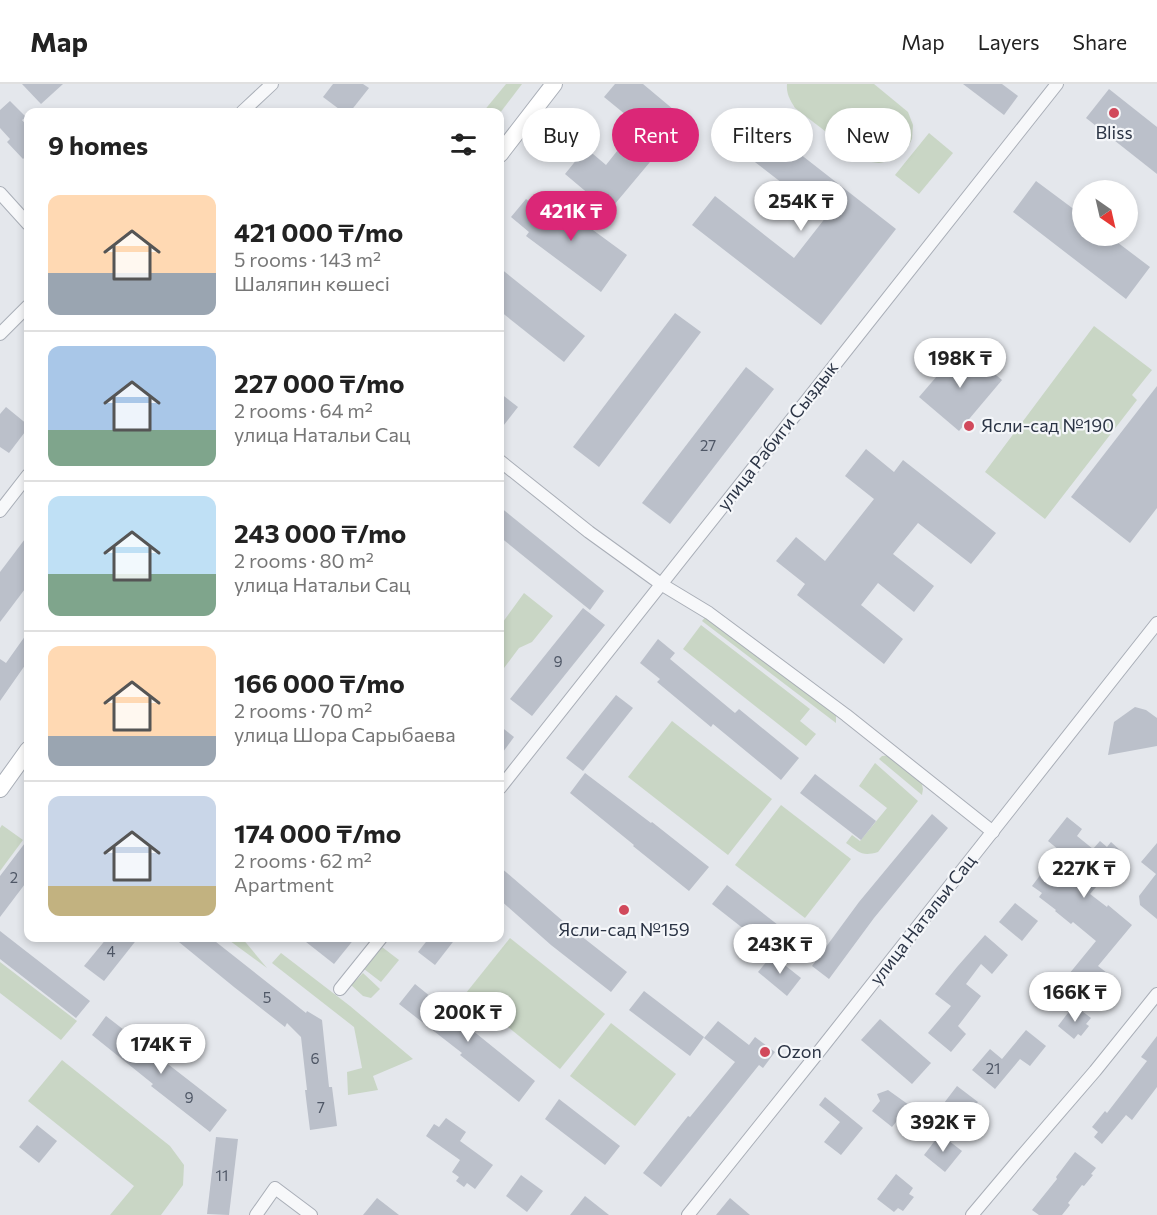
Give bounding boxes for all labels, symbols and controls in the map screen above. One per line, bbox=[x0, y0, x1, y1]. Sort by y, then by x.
text: Map bbox=[30, 24, 88, 58]
text: Map bbox=[901, 29, 945, 54]
text: Layers bbox=[978, 29, 1040, 54]
text: Share bbox=[1073, 29, 1127, 54]
marker: Bliss bbox=[1107, 106, 1121, 120]
chip: Buy bbox=[522, 108, 600, 162]
chip: Rent bbox=[612, 108, 699, 162]
chip: Filters bbox=[711, 108, 813, 162]
chip: New bbox=[825, 108, 911, 162]
place label: Bliss bbox=[1095, 121, 1133, 143]
icon: filters bbox=[447, 128, 480, 161]
text: 9 homes bbox=[48, 129, 148, 160]
north arrow bbox=[1072, 180, 1138, 246]
map controls bbox=[1072, 180, 1138, 246]
pin: 254K ₸ bbox=[752, 181, 850, 232]
text: 254K ₸ bbox=[768, 188, 834, 212]
pin: 421K ₸ bbox=[522, 191, 620, 242]
text: 421K ₸ bbox=[540, 198, 602, 222]
text: 421 000 ₸/mo bbox=[234, 216, 403, 247]
icon: home bbox=[96, 219, 168, 291]
text: 5 rooms · 143 m² bbox=[234, 247, 381, 271]
text: Шаляпин көшесі bbox=[234, 271, 390, 295]
pin: 198K ₸ bbox=[911, 338, 1009, 389]
text: 198K ₸ bbox=[928, 345, 992, 369]
street label: улица Рабиги Сыздык bbox=[712, 356, 843, 514]
text: 227 000 ₸/mo bbox=[234, 367, 405, 398]
icon: home bbox=[96, 370, 168, 442]
text: 2 rooms · 64 m² bbox=[234, 398, 373, 422]
place label: Ясли-сад №190 bbox=[981, 414, 1114, 436]
marker: Ясли-сад №190 bbox=[962, 419, 976, 433]
text: улица Натальи Сац bbox=[234, 422, 411, 446]
house number: 27 bbox=[700, 436, 716, 454]
text: 243 000 ₸/mo bbox=[234, 517, 406, 548]
icon: home bbox=[96, 520, 168, 592]
text: 2 rooms · 80 m² bbox=[234, 548, 374, 572]
text: улица Натальи Сац bbox=[234, 572, 411, 596]
house number: 9 bbox=[553, 652, 563, 670]
text: 166 000 ₸/mo bbox=[234, 667, 405, 698]
icon: home bbox=[96, 670, 168, 742]
text: 2 rooms · 70 m² bbox=[234, 698, 372, 722]
text: улица Шора Сарыбаева bbox=[234, 722, 456, 746]
text: 174 000 ₸/mo bbox=[234, 817, 401, 848]
icon: home bbox=[96, 820, 168, 892]
text: 2 rooms · 62 m² bbox=[234, 848, 372, 872]
pin: 227K ₸ bbox=[1035, 848, 1133, 899]
street label: улица Натальи Сац bbox=[865, 850, 980, 989]
text: 227K ₸ bbox=[1052, 855, 1116, 879]
house number: 2 bbox=[10, 868, 18, 886]
text: Apartment bbox=[234, 872, 334, 896]
marker: Ясли-сад №159 bbox=[617, 903, 631, 917]
place label: Ясли-сад №159 bbox=[558, 918, 690, 940]
pin: 243K ₸ bbox=[731, 924, 829, 975]
text: 243K ₸ bbox=[747, 931, 813, 955]
house number: 4 bbox=[107, 942, 116, 960]
pin: 166K ₸ bbox=[1026, 972, 1124, 1023]
text: 166K ₸ bbox=[1043, 979, 1107, 1003]
house number: 5 bbox=[263, 988, 271, 1006]
pin: 200K ₸ bbox=[419, 992, 517, 1043]
text: 200K ₸ bbox=[434, 999, 502, 1023]
pin: 174K ₸ bbox=[112, 1024, 210, 1075]
text: 174K ₸ bbox=[130, 1031, 192, 1055]
place label: Ozon bbox=[777, 1040, 822, 1062]
marker: Ozon bbox=[758, 1045, 772, 1059]
house number: 6 bbox=[310, 1049, 320, 1067]
house number: 21 bbox=[986, 1059, 1000, 1077]
house number: 9 bbox=[184, 1088, 194, 1106]
house number: 7 bbox=[317, 1098, 325, 1116]
pin: 392K ₸ bbox=[894, 1102, 992, 1153]
text: 392K ₸ bbox=[910, 1109, 976, 1133]
house number: 11 bbox=[216, 1166, 228, 1184]

